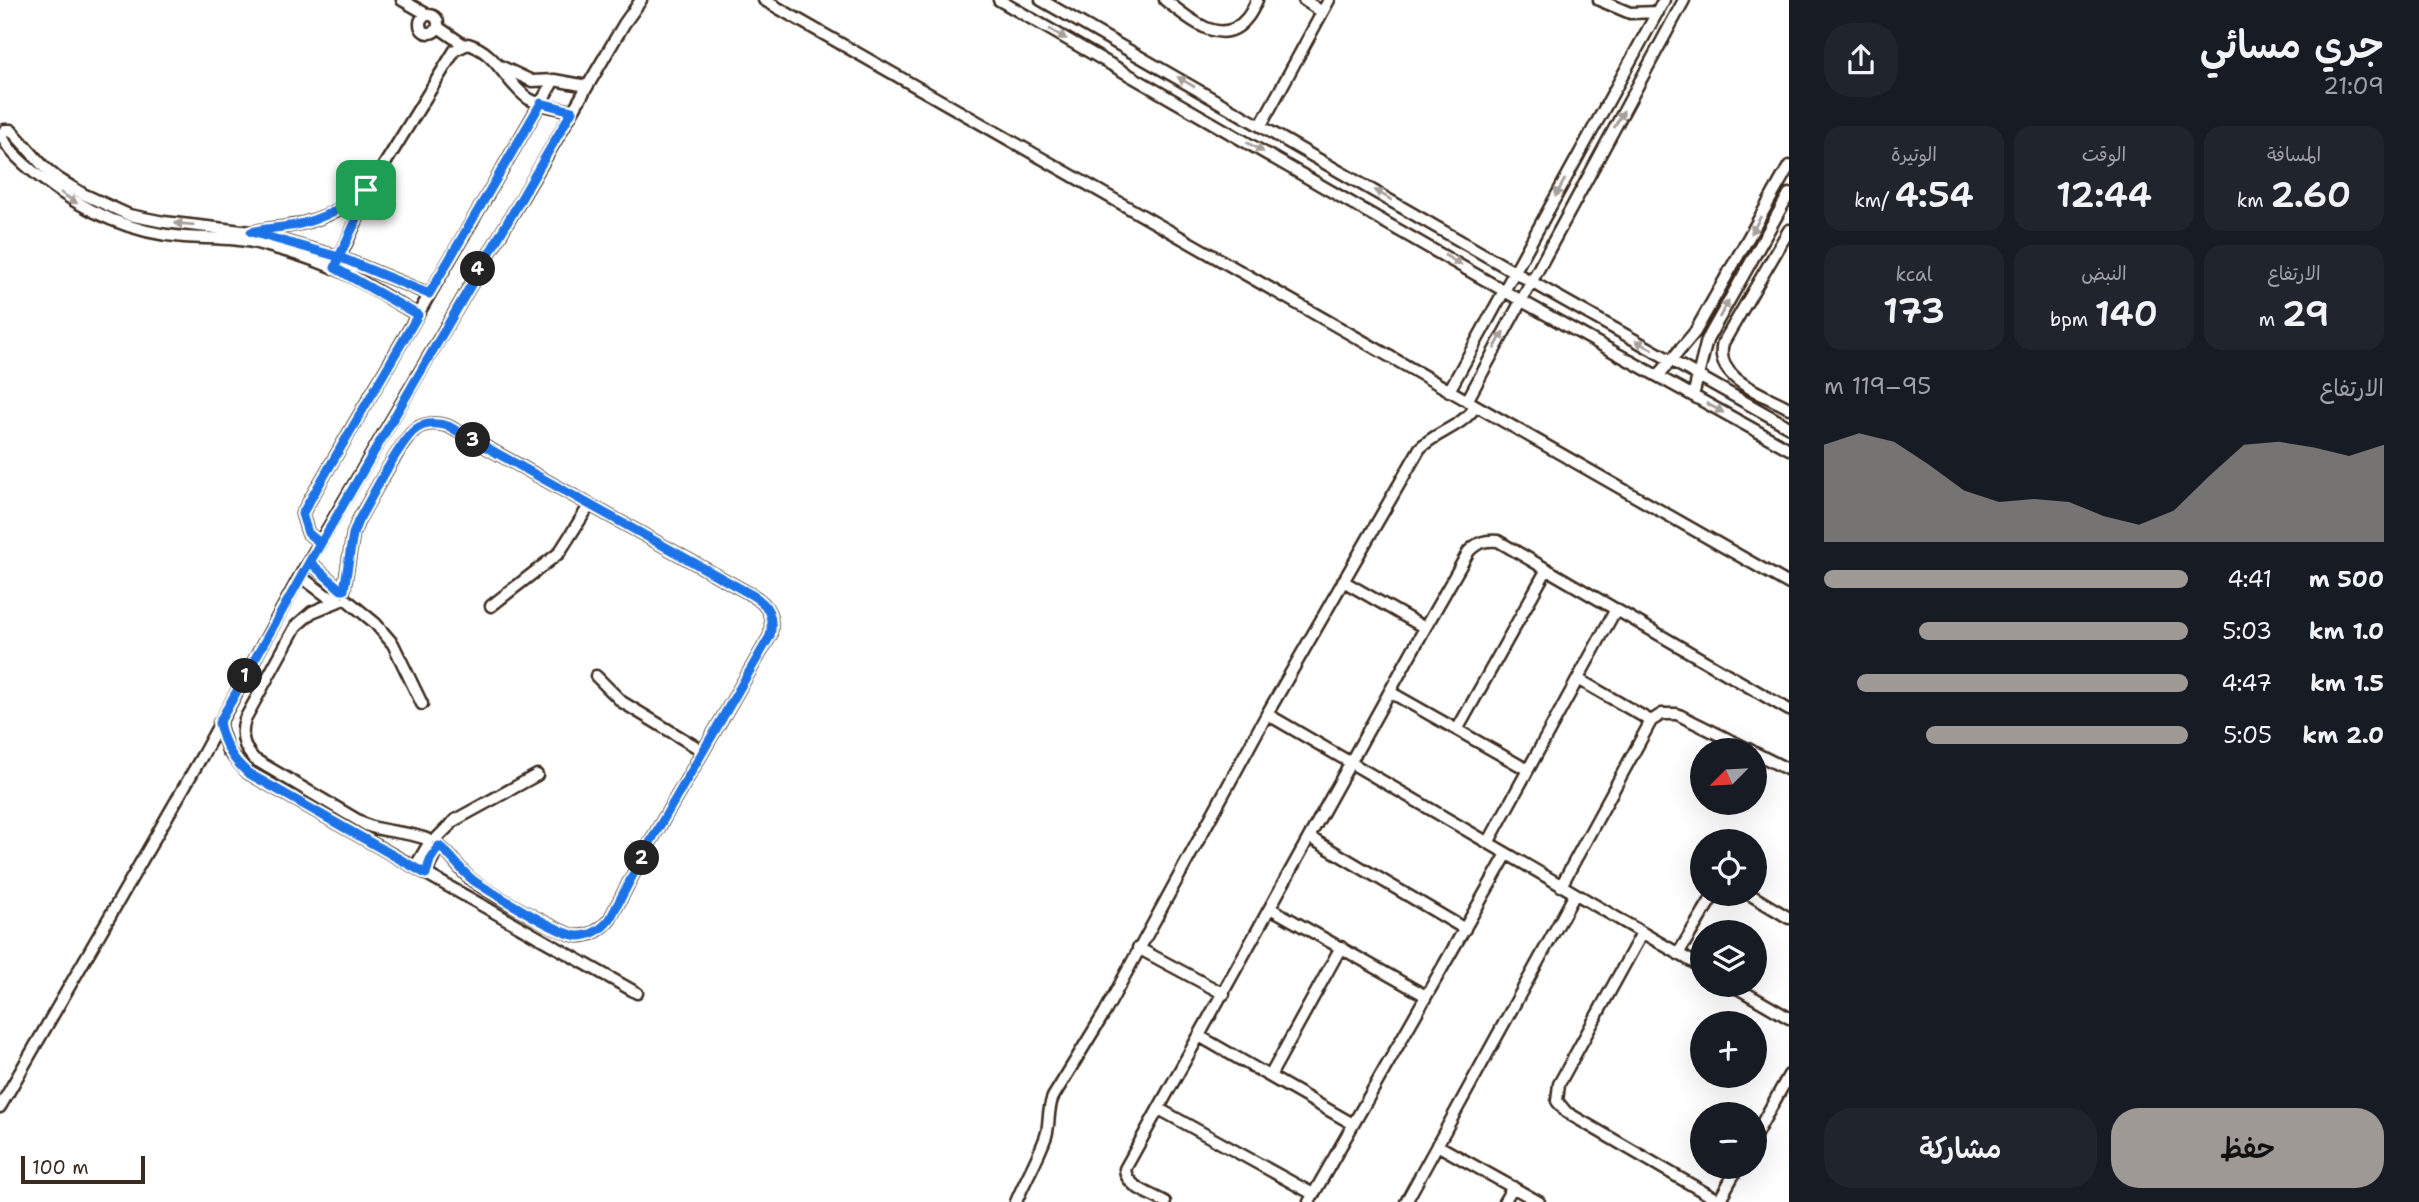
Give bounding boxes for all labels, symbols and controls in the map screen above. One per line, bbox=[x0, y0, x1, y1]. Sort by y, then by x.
text: جري مسائي bbox=[2200, 19, 2384, 70]
button: share bbox=[1824, 23, 1898, 97]
one-way arrow bbox=[1048, 28, 1067, 40]
text: 21:09 bbox=[2323, 71, 2384, 101]
one-way arrow bbox=[1176, 76, 1195, 88]
one-way arrow bbox=[1613, 109, 1625, 129]
one-way arrow bbox=[1246, 141, 1265, 153]
text: الوتيرة bbox=[1891, 142, 1937, 167]
text: الوقت bbox=[2082, 142, 2126, 167]
text: المسافة bbox=[2267, 142, 2321, 167]
pin bbox=[336, 160, 396, 220]
icon: arrive bbox=[347, 171, 385, 209]
text: 4:54 bbox=[1894, 171, 1974, 218]
text: 12:44 bbox=[2056, 171, 2152, 218]
text: 2.60 bbox=[2270, 171, 2351, 218]
one-way arrow bbox=[1554, 179, 1566, 198]
text: /km bbox=[1854, 188, 1894, 213]
text: km bbox=[2237, 188, 2270, 213]
one-way arrow bbox=[1373, 190, 1393, 202]
one-way arrow bbox=[59, 191, 79, 204]
one-way arrow bbox=[1750, 216, 1762, 235]
one-way arrow bbox=[172, 218, 194, 229]
pin: 4 bbox=[461, 252, 496, 286]
one-way arrow bbox=[1443, 254, 1462, 266]
text: 4 bbox=[471, 256, 484, 281]
text: النبض bbox=[2081, 261, 2127, 286]
text: الارتفاع bbox=[2267, 261, 2321, 286]
text: kcal bbox=[1896, 262, 1932, 287]
text: 173 bbox=[1883, 287, 1945, 334]
text: 140 bbox=[2095, 290, 2158, 337]
text: 29 bbox=[2282, 290, 2329, 337]
one-way arrow bbox=[1718, 300, 1730, 319]
text: bpm bbox=[2050, 307, 2095, 332]
text: m bbox=[2259, 307, 2282, 332]
one-way arrow bbox=[1492, 330, 1504, 350]
one-way arrow bbox=[1634, 339, 1654, 351]
text: 95–119 m bbox=[1824, 371, 1931, 401]
text: الارتفاع bbox=[2320, 373, 2384, 403]
one-way arrow bbox=[1705, 402, 1725, 414]
pin: 3 bbox=[456, 422, 490, 458]
text: 3 bbox=[466, 427, 479, 452]
text: 4:41 bbox=[2227, 564, 2272, 594]
text: 500 m bbox=[2309, 564, 2384, 594]
text: 5:03 bbox=[2222, 616, 2272, 646]
text: 1.0 km bbox=[2309, 616, 2384, 646]
pin: 1 bbox=[228, 658, 262, 694]
text: 1 bbox=[240, 663, 249, 688]
text: 4:47 bbox=[2221, 668, 2272, 698]
text: 1.5 km bbox=[2310, 668, 2384, 698]
text: 5:05 bbox=[2223, 720, 2272, 750]
text: 2.0 km bbox=[2302, 720, 2384, 750]
north arrow bbox=[1690, 738, 1768, 816]
map controls bbox=[1690, 738, 1767, 1179]
button: locate bbox=[1690, 829, 1767, 906]
pin: 2 bbox=[624, 840, 660, 876]
text: 2 bbox=[635, 845, 648, 870]
button: layers bbox=[1690, 920, 1767, 997]
button: + bbox=[1690, 1011, 1767, 1088]
button: − bbox=[1690, 1102, 1767, 1179]
button: مشاركة bbox=[1824, 1108, 2097, 1188]
button: حفظ bbox=[2111, 1108, 2384, 1188]
scale bar bbox=[21, 1153, 145, 1185]
text: 100 m bbox=[32, 1155, 89, 1180]

